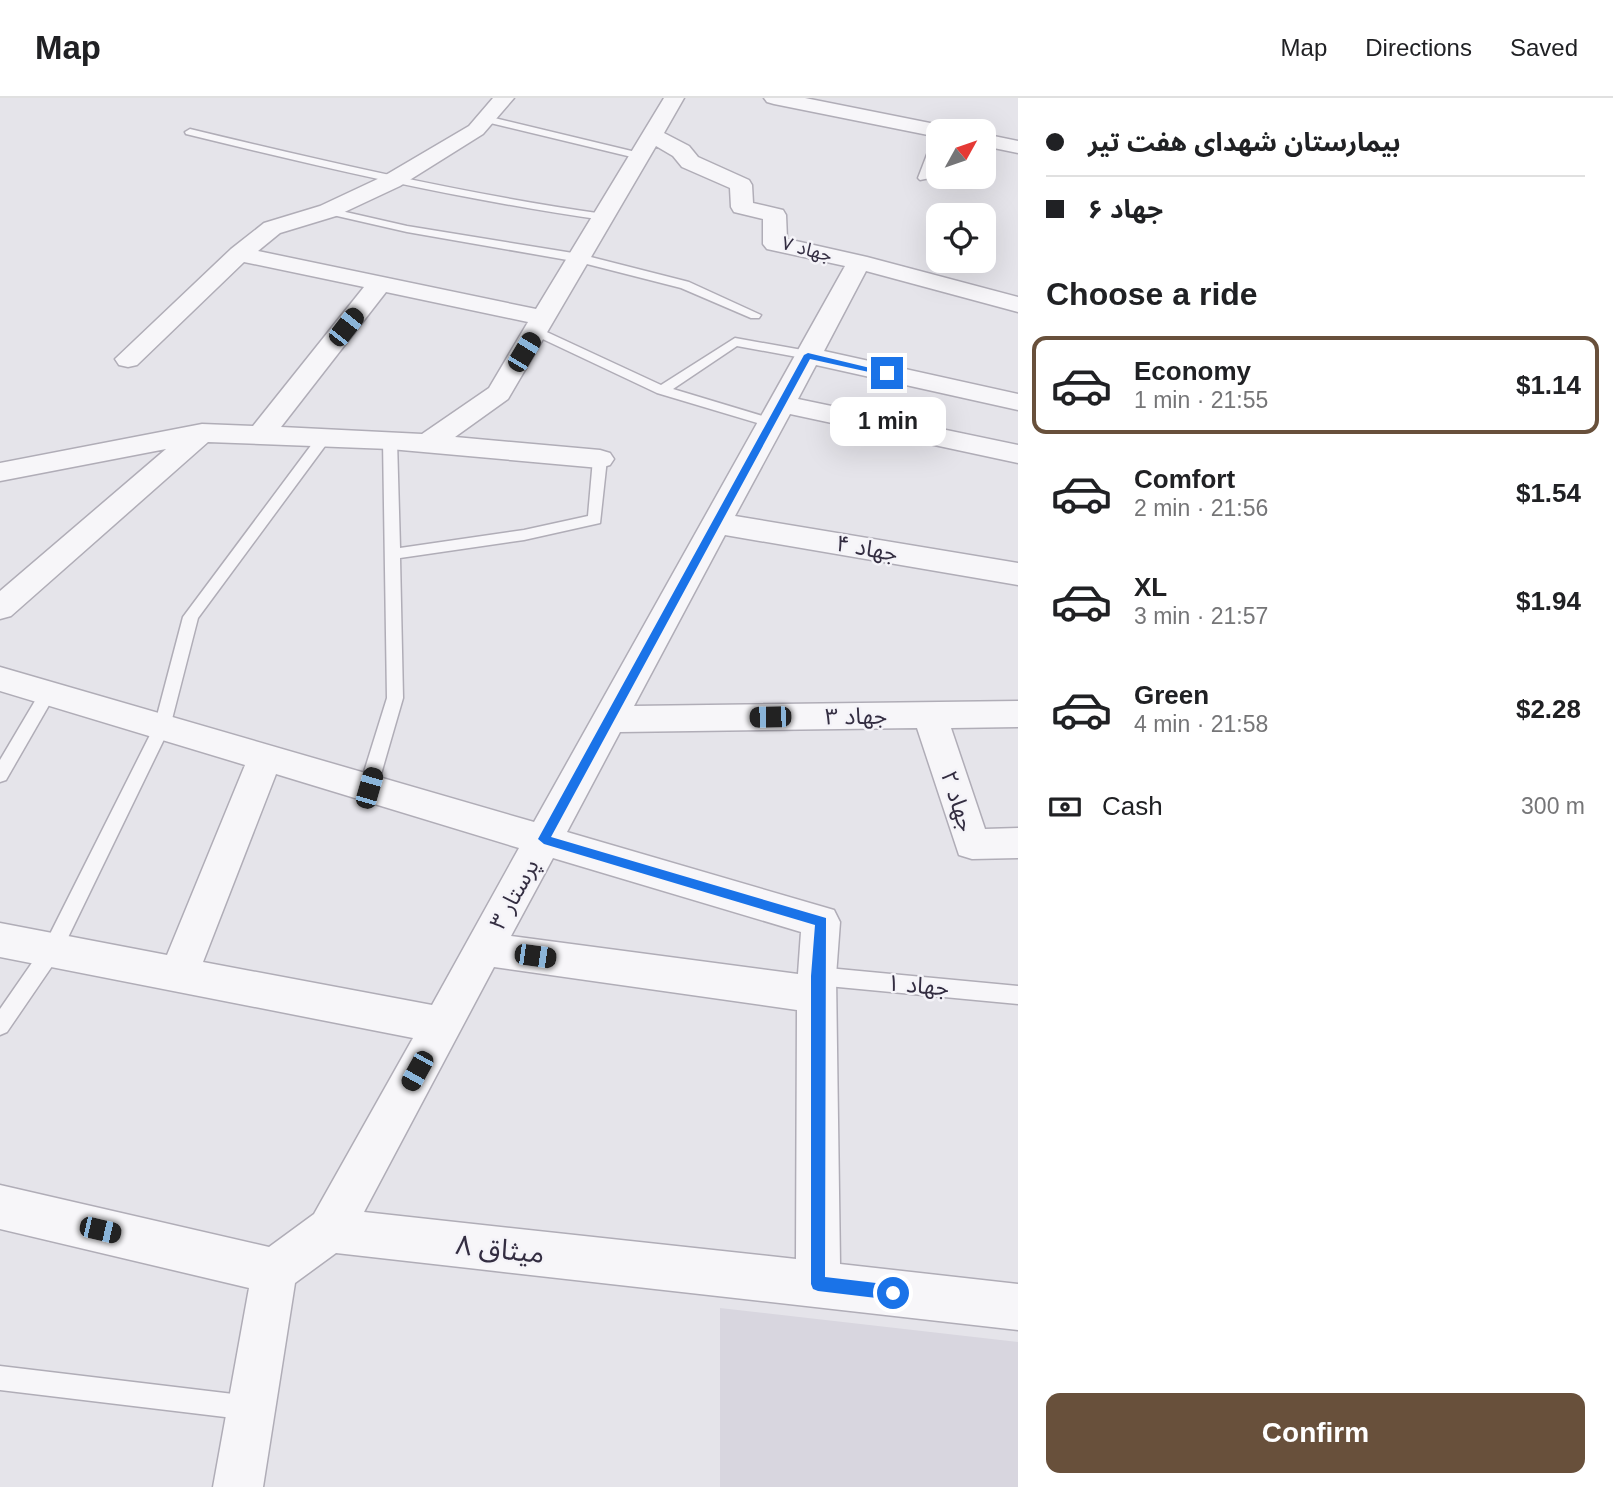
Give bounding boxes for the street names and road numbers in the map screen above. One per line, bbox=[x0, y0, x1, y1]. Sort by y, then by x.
street label: جهاد ۷ bbox=[779, 232, 835, 266]
street label: جهاد ۴ bbox=[834, 530, 900, 566]
street label: جهاد ۳ bbox=[825, 702, 887, 730]
street label: جهاد ۲ bbox=[936, 767, 980, 835]
street label: پرستار ۳ bbox=[484, 854, 546, 935]
street label: جهاد ۱ bbox=[886, 969, 950, 1001]
street label: میثاق ۸ bbox=[454, 1229, 546, 1269]

